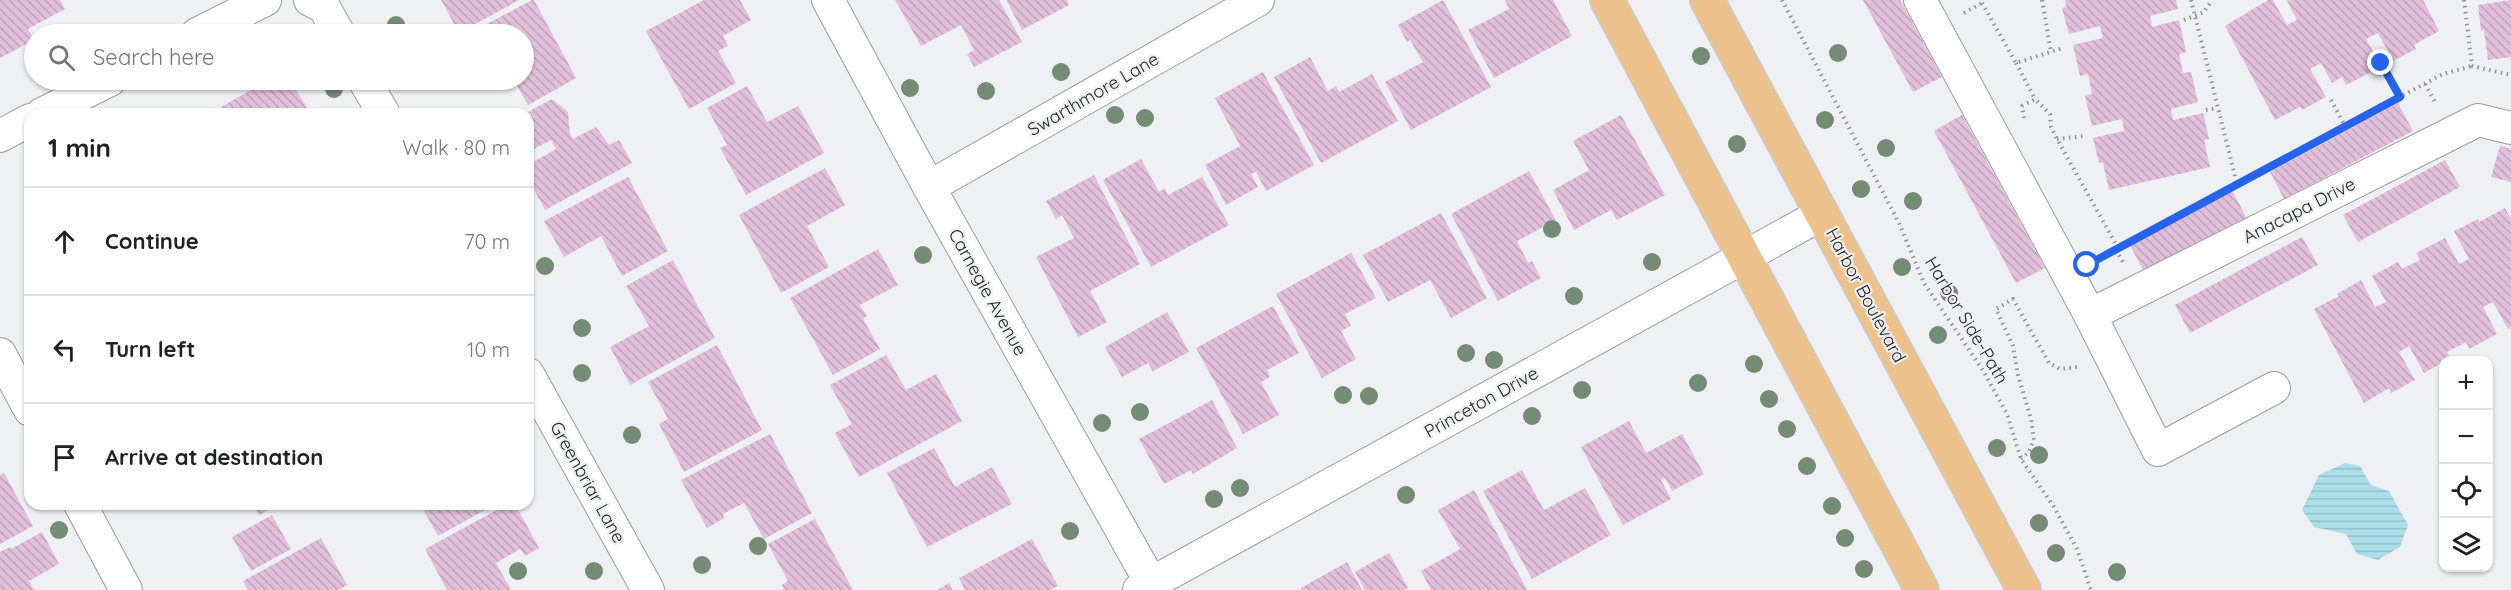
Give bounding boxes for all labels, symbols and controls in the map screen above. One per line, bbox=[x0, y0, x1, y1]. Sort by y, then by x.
search box bbox=[24, 24, 534, 90]
icon: search bbox=[45, 41, 78, 74]
text: Search here bbox=[93, 43, 214, 71]
street label: Swarthmore Lane bbox=[1023, 47, 1163, 141]
route end bbox=[2367, 49, 2393, 75]
text: 1 min bbox=[48, 131, 111, 164]
text: Walk · 80 m bbox=[402, 135, 510, 160]
street label: Anacapa Drive bbox=[2239, 172, 2359, 248]
street label: Carnegie Avenue bbox=[944, 224, 1032, 360]
street label: Harbor Boulevard bbox=[1821, 224, 1911, 366]
icon: ahead bbox=[48, 225, 81, 258]
text: Continue bbox=[105, 227, 199, 255]
text: 70 m bbox=[464, 229, 510, 254]
route start bbox=[2073, 251, 2099, 277]
street label: Harbor Side-Path bbox=[1920, 252, 2014, 388]
icon: left bbox=[48, 333, 81, 366]
text: Turn left bbox=[105, 335, 195, 363]
text: 10 m bbox=[467, 337, 510, 362]
map controls bbox=[2439, 356, 2493, 572]
button: + bbox=[2439, 356, 2493, 410]
street label: Princeton Drive bbox=[1420, 361, 1542, 443]
button: − bbox=[2439, 410, 2493, 464]
street label: Greenbriar Lane bbox=[545, 417, 631, 547]
icon: arrive bbox=[48, 441, 81, 474]
text: Arrive at destination bbox=[105, 443, 323, 471]
button: locate bbox=[2439, 464, 2493, 518]
button: layers bbox=[2439, 518, 2493, 572]

